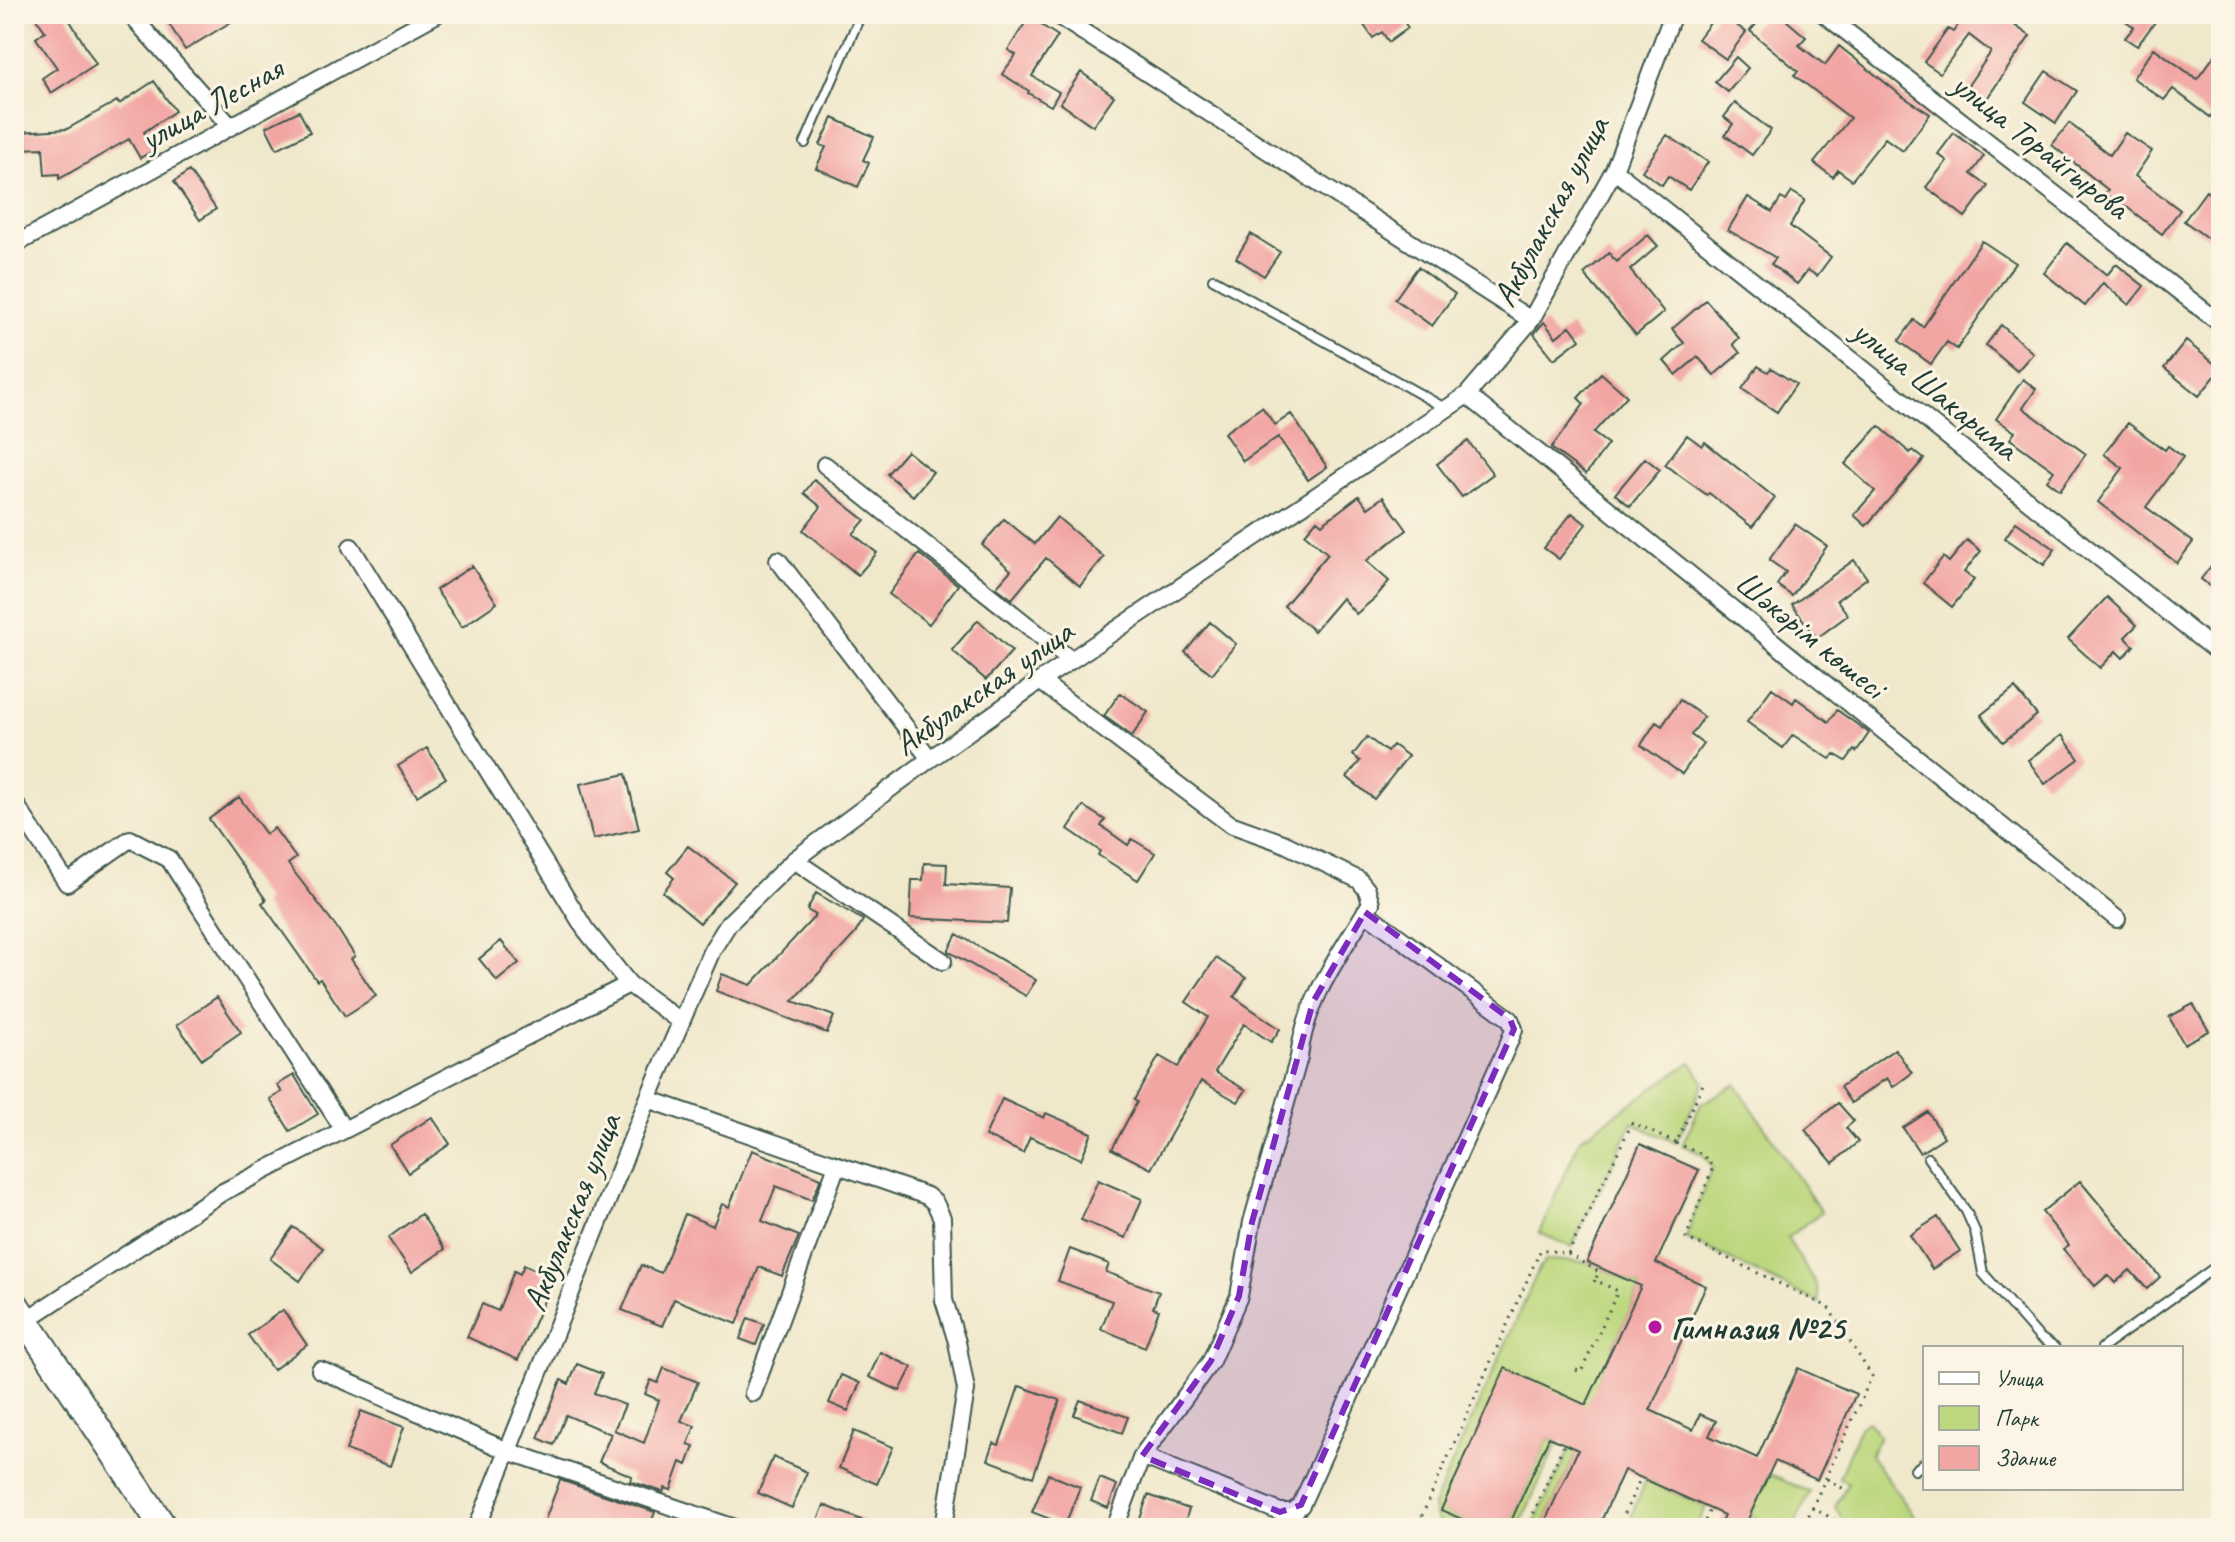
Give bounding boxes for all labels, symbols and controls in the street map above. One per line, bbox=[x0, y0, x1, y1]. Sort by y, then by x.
street label: улица Лесная bbox=[131, 46, 292, 161]
street label: улица Торайгырова bbox=[1942, 61, 2140, 230]
street label: Акбулакская улица bbox=[1482, 107, 1620, 314]
street label: улица Шакарима bbox=[1842, 308, 2029, 471]
street label: Шәкәрім көшесі bbox=[1727, 561, 1897, 710]
street label: Акбулакская улица bbox=[885, 609, 1083, 765]
street label: Акбулакская улица bbox=[512, 1105, 631, 1317]
place label: Гимназия №25 bbox=[1671, 1306, 1848, 1349]
marker: Гимназия №25 bbox=[1646, 1318, 1664, 1336]
legend bbox=[1923, 1346, 2183, 1490]
text: Улица bbox=[1995, 1363, 2044, 1393]
text: Парк bbox=[1995, 1403, 2040, 1433]
text: Здание bbox=[1995, 1443, 2057, 1473]

